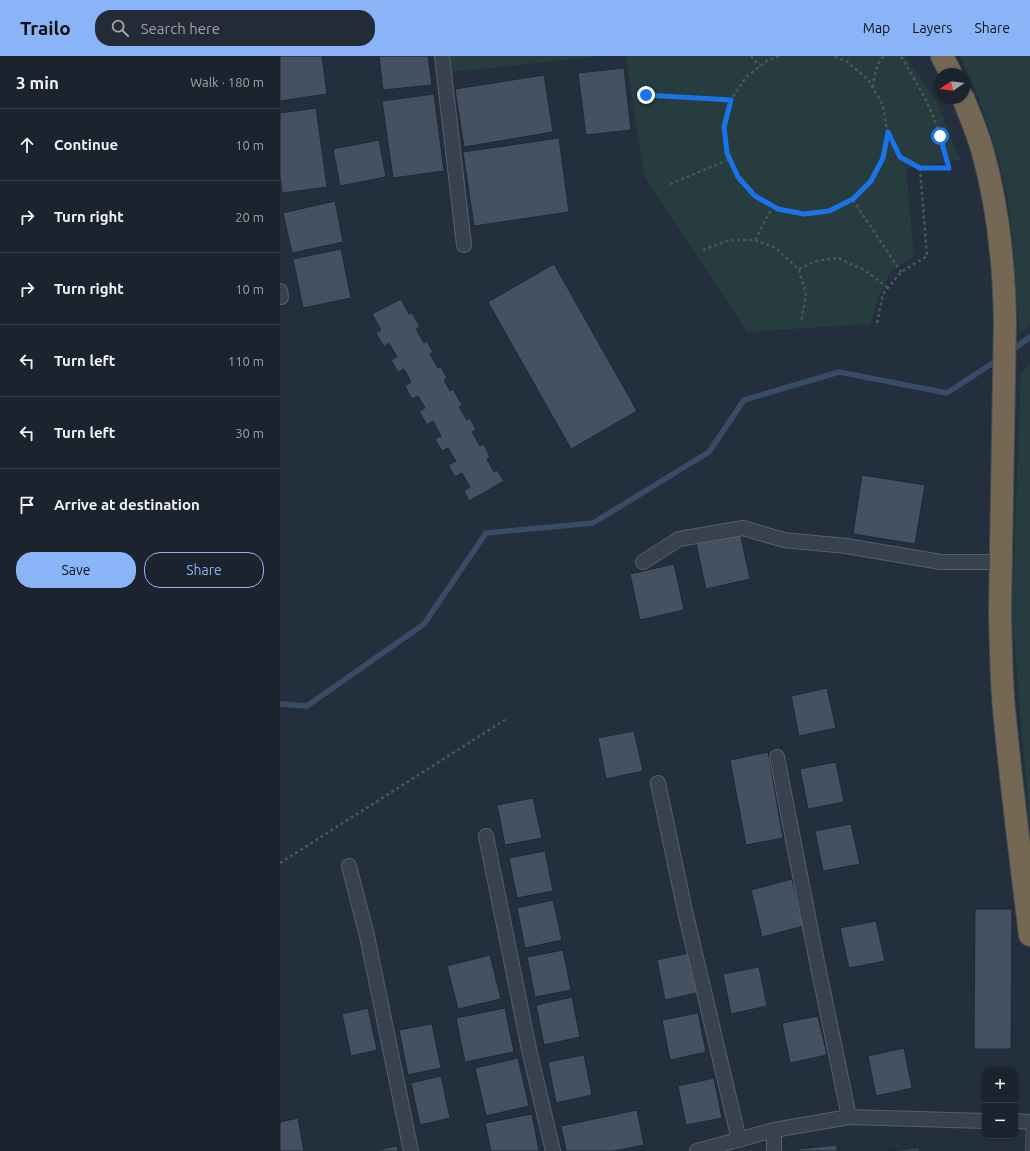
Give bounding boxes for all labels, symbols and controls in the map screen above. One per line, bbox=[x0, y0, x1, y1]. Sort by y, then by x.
search box bbox=[95, 10, 375, 46]
text: Trailo bbox=[20, 17, 71, 39]
icon: search bbox=[109, 17, 131, 39]
text: Search here bbox=[141, 20, 220, 37]
text: Map bbox=[863, 20, 890, 36]
text: Layers bbox=[912, 20, 952, 36]
text: Share bbox=[974, 20, 1010, 36]
north arrow bbox=[934, 68, 970, 104]
text: 3 min bbox=[16, 73, 59, 92]
text: Walk · 180 m bbox=[190, 75, 264, 89]
route end bbox=[637, 86, 655, 104]
route start bbox=[931, 127, 949, 145]
icon: ahead bbox=[16, 134, 38, 156]
text: Continue bbox=[54, 136, 118, 153]
text: 10 m bbox=[235, 138, 264, 152]
icon: right bbox=[16, 206, 38, 228]
text: Turn right bbox=[54, 208, 124, 225]
text: 20 m bbox=[235, 210, 264, 224]
icon: right bbox=[16, 278, 38, 300]
text: Turn right bbox=[54, 280, 124, 297]
text: 10 m bbox=[235, 282, 264, 296]
icon: left bbox=[16, 350, 38, 372]
text: Turn left bbox=[54, 352, 115, 369]
text: 110 m bbox=[228, 354, 264, 368]
icon: left bbox=[16, 422, 38, 444]
text: Turn left bbox=[54, 424, 115, 441]
text: 30 m bbox=[235, 426, 264, 440]
icon: arrive bbox=[16, 494, 38, 516]
text: Arrive at destination bbox=[54, 496, 200, 513]
button: Save bbox=[16, 552, 136, 588]
button: Share bbox=[144, 552, 264, 588]
map controls bbox=[982, 1067, 1018, 1139]
button: + bbox=[982, 1067, 1018, 1103]
button: − bbox=[982, 1103, 1018, 1139]

